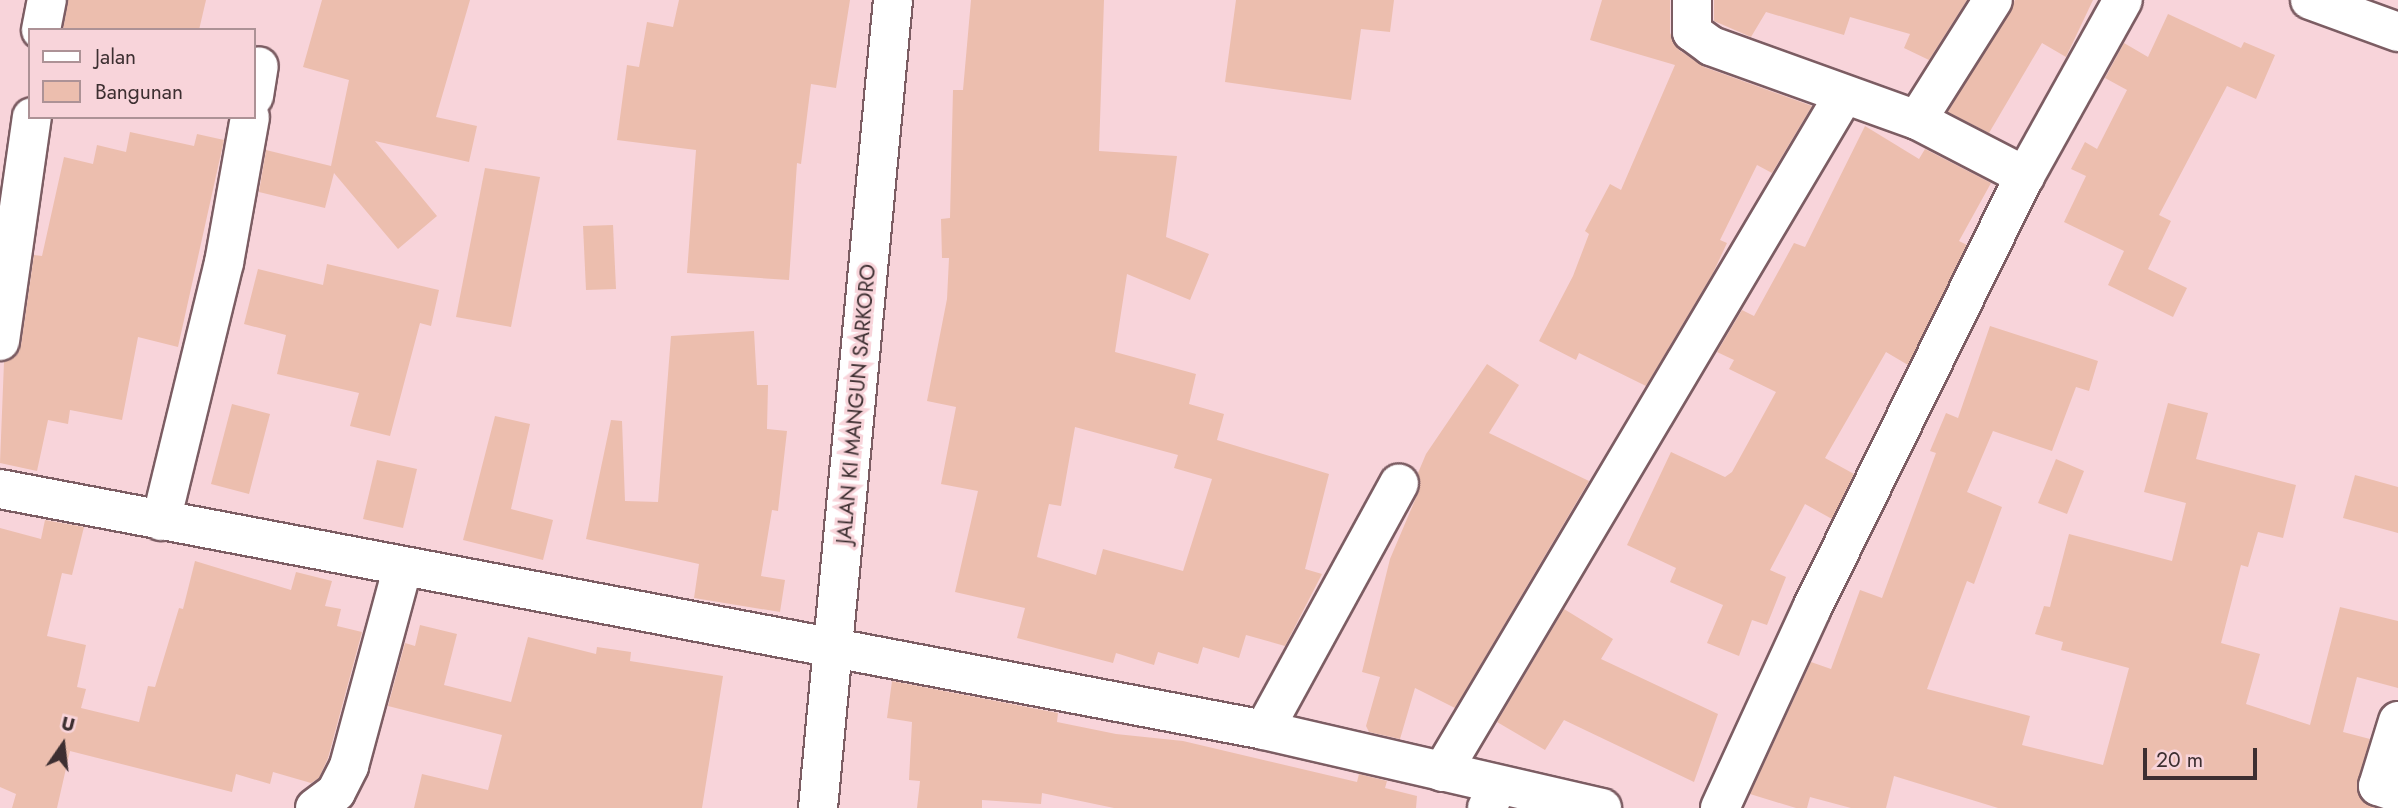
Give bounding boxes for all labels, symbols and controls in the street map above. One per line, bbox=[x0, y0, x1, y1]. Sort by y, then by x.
legend bbox=[28, 28, 256, 119]
text: Jalan bbox=[95, 42, 136, 72]
text: Bangunan bbox=[95, 77, 183, 107]
street label: JALAN KI MANGUN SARKORO bbox=[831, 263, 881, 545]
text: U bbox=[58, 709, 78, 739]
north arrow bbox=[28, 710, 98, 780]
scale bar bbox=[2146, 734, 2260, 778]
text: 20 m bbox=[2156, 745, 2203, 775]

